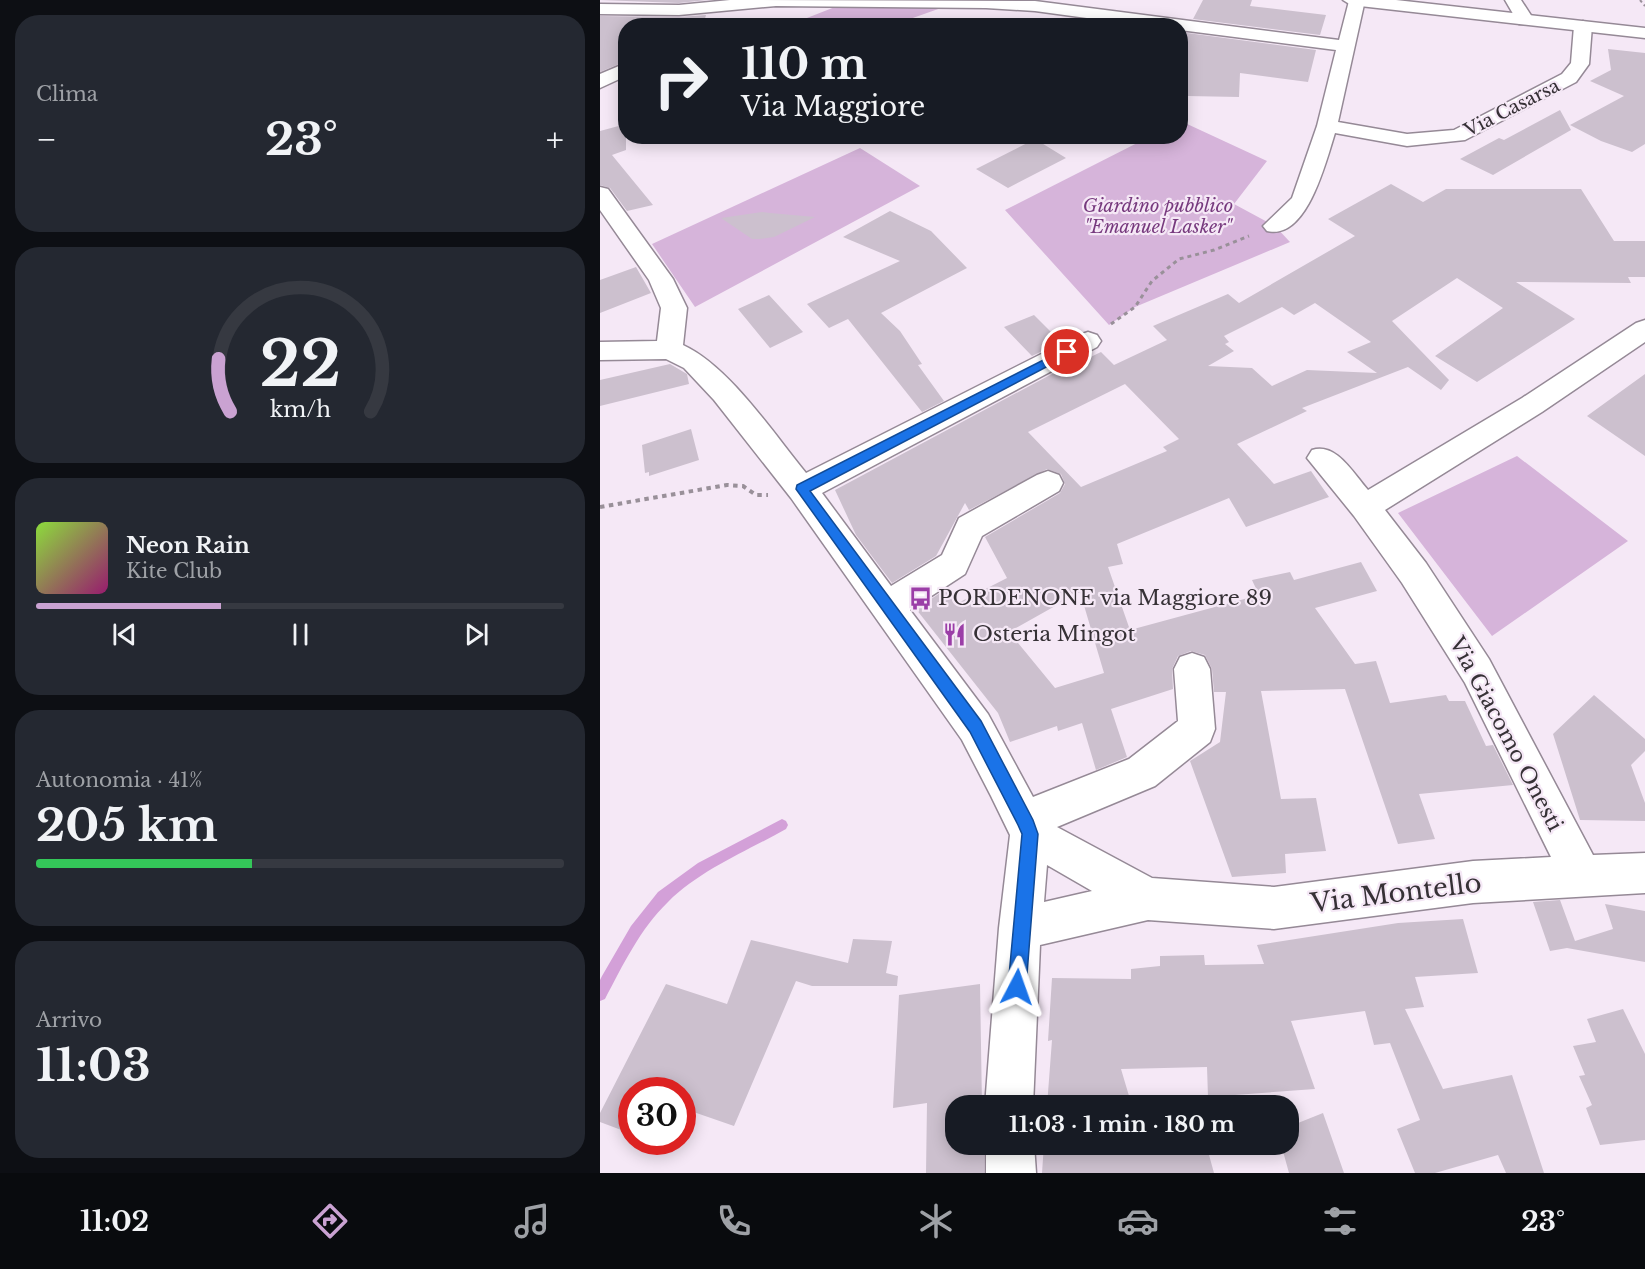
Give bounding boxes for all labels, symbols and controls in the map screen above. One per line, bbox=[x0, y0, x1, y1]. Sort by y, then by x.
text: 110 m bbox=[741, 38, 867, 90]
icon: right bbox=[642, 42, 720, 120]
street label: Via Casarsa bbox=[1460, 75, 1563, 142]
text: Clima bbox=[36, 82, 98, 106]
text: Via Maggiore bbox=[741, 90, 925, 123]
text: 23° bbox=[265, 111, 338, 167]
text: − bbox=[36, 119, 57, 160]
text: + bbox=[546, 119, 564, 160]
park label: Giardino pubblico "Emanuel Lasker" bbox=[1083, 195, 1233, 238]
text: 22 bbox=[259, 325, 341, 403]
pin bbox=[1041, 326, 1092, 377]
icon: arrive bbox=[1050, 335, 1083, 368]
text: km/h bbox=[270, 396, 331, 423]
text: Neon Rain bbox=[126, 532, 250, 559]
text: Kite Club bbox=[126, 559, 222, 583]
bus stop icon: PORDENONE via Maggiore 89 bbox=[907, 585, 933, 611]
place label: PORDENONE via Maggiore 89 bbox=[938, 585, 1272, 611]
icon: previous bbox=[108, 618, 141, 651]
icon: pause bbox=[284, 618, 317, 651]
icon: next bbox=[460, 618, 493, 651]
restaurant icon: Osteria Mingot bbox=[942, 621, 968, 647]
place label: Osteria Mingot bbox=[973, 621, 1136, 647]
street label: Via Giacomo Onesti bbox=[1443, 632, 1568, 836]
text: Autonomia · 41% bbox=[36, 768, 202, 792]
text: 205 km bbox=[36, 797, 218, 853]
street label: Via Montello bbox=[1308, 867, 1483, 919]
position arrow bbox=[985, 955, 1049, 1019]
text: Arrivo bbox=[36, 1008, 102, 1032]
text: 11:03 bbox=[36, 1037, 151, 1093]
speed limit sign: 30 bbox=[618, 1077, 696, 1155]
text: 11:03 · 1 min · 180 m bbox=[1009, 1111, 1235, 1138]
icon: directions bbox=[309, 1200, 351, 1242]
icon: music bbox=[511, 1200, 553, 1242]
icon: phone bbox=[713, 1200, 755, 1242]
icon: climate bbox=[915, 1200, 957, 1242]
icon: car bbox=[1117, 1200, 1159, 1242]
icon: filters bbox=[1319, 1200, 1361, 1242]
text: 11:02 bbox=[80, 1205, 149, 1238]
text: 23° bbox=[1521, 1205, 1565, 1238]

